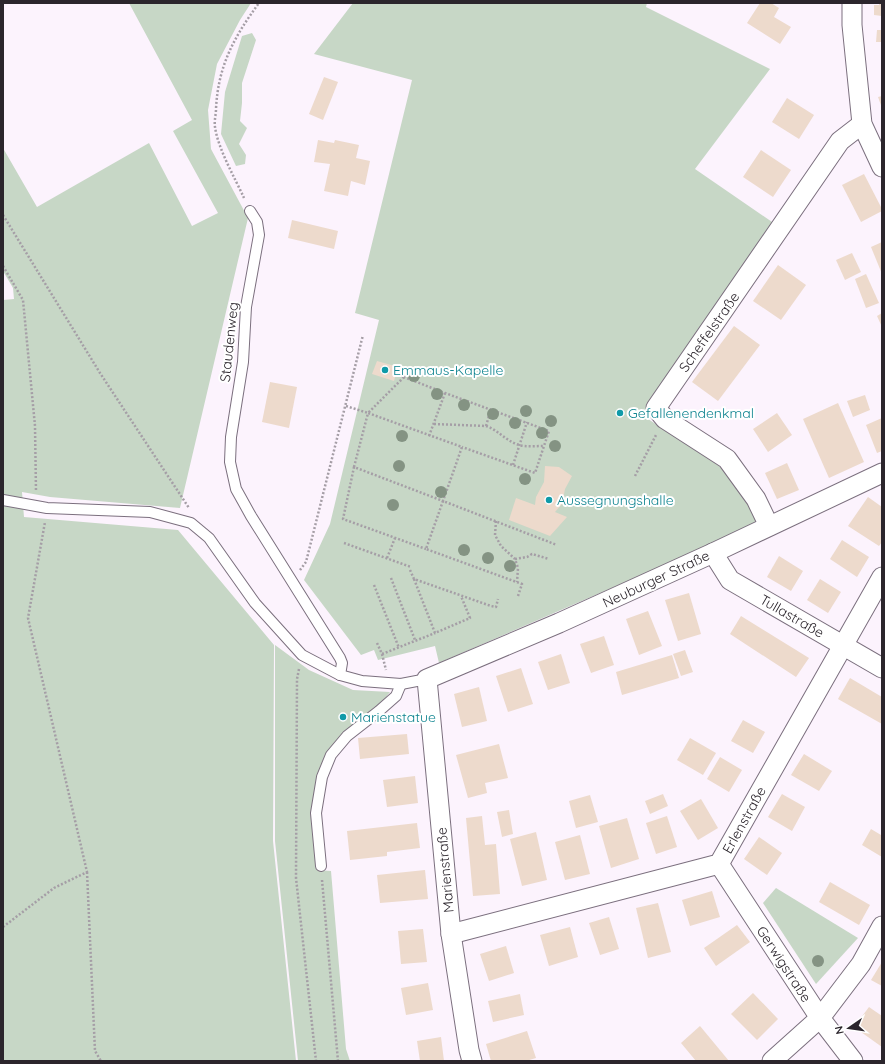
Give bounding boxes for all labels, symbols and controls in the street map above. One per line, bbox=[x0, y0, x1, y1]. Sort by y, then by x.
street label: Scheffelstraße bbox=[675, 288, 743, 376]
street label: Staudenweg bbox=[216, 301, 242, 383]
place label: Emmaus-Kapelle bbox=[393, 361, 503, 379]
marker: Emmaus-Kapelle bbox=[380, 365, 390, 375]
place label: Gefallenendenkmal bbox=[628, 404, 754, 422]
marker: Gefallenendenkmal bbox=[615, 408, 625, 418]
place label: Aussegnungshalle bbox=[557, 491, 674, 509]
marker: Aussegnungshalle bbox=[544, 495, 554, 505]
street label: Neuburger Straße bbox=[600, 546, 712, 612]
street label: Tullastraße bbox=[757, 590, 827, 642]
place label: Marienstatue bbox=[351, 708, 436, 726]
marker: Marienstatue bbox=[338, 712, 348, 722]
street label: Erlenstraße bbox=[718, 783, 770, 857]
street label: Marienstraße bbox=[432, 826, 458, 914]
street label: Gerwigstraße bbox=[753, 923, 815, 1006]
north arrow bbox=[829, 1008, 869, 1048]
text: N bbox=[832, 1025, 847, 1036]

